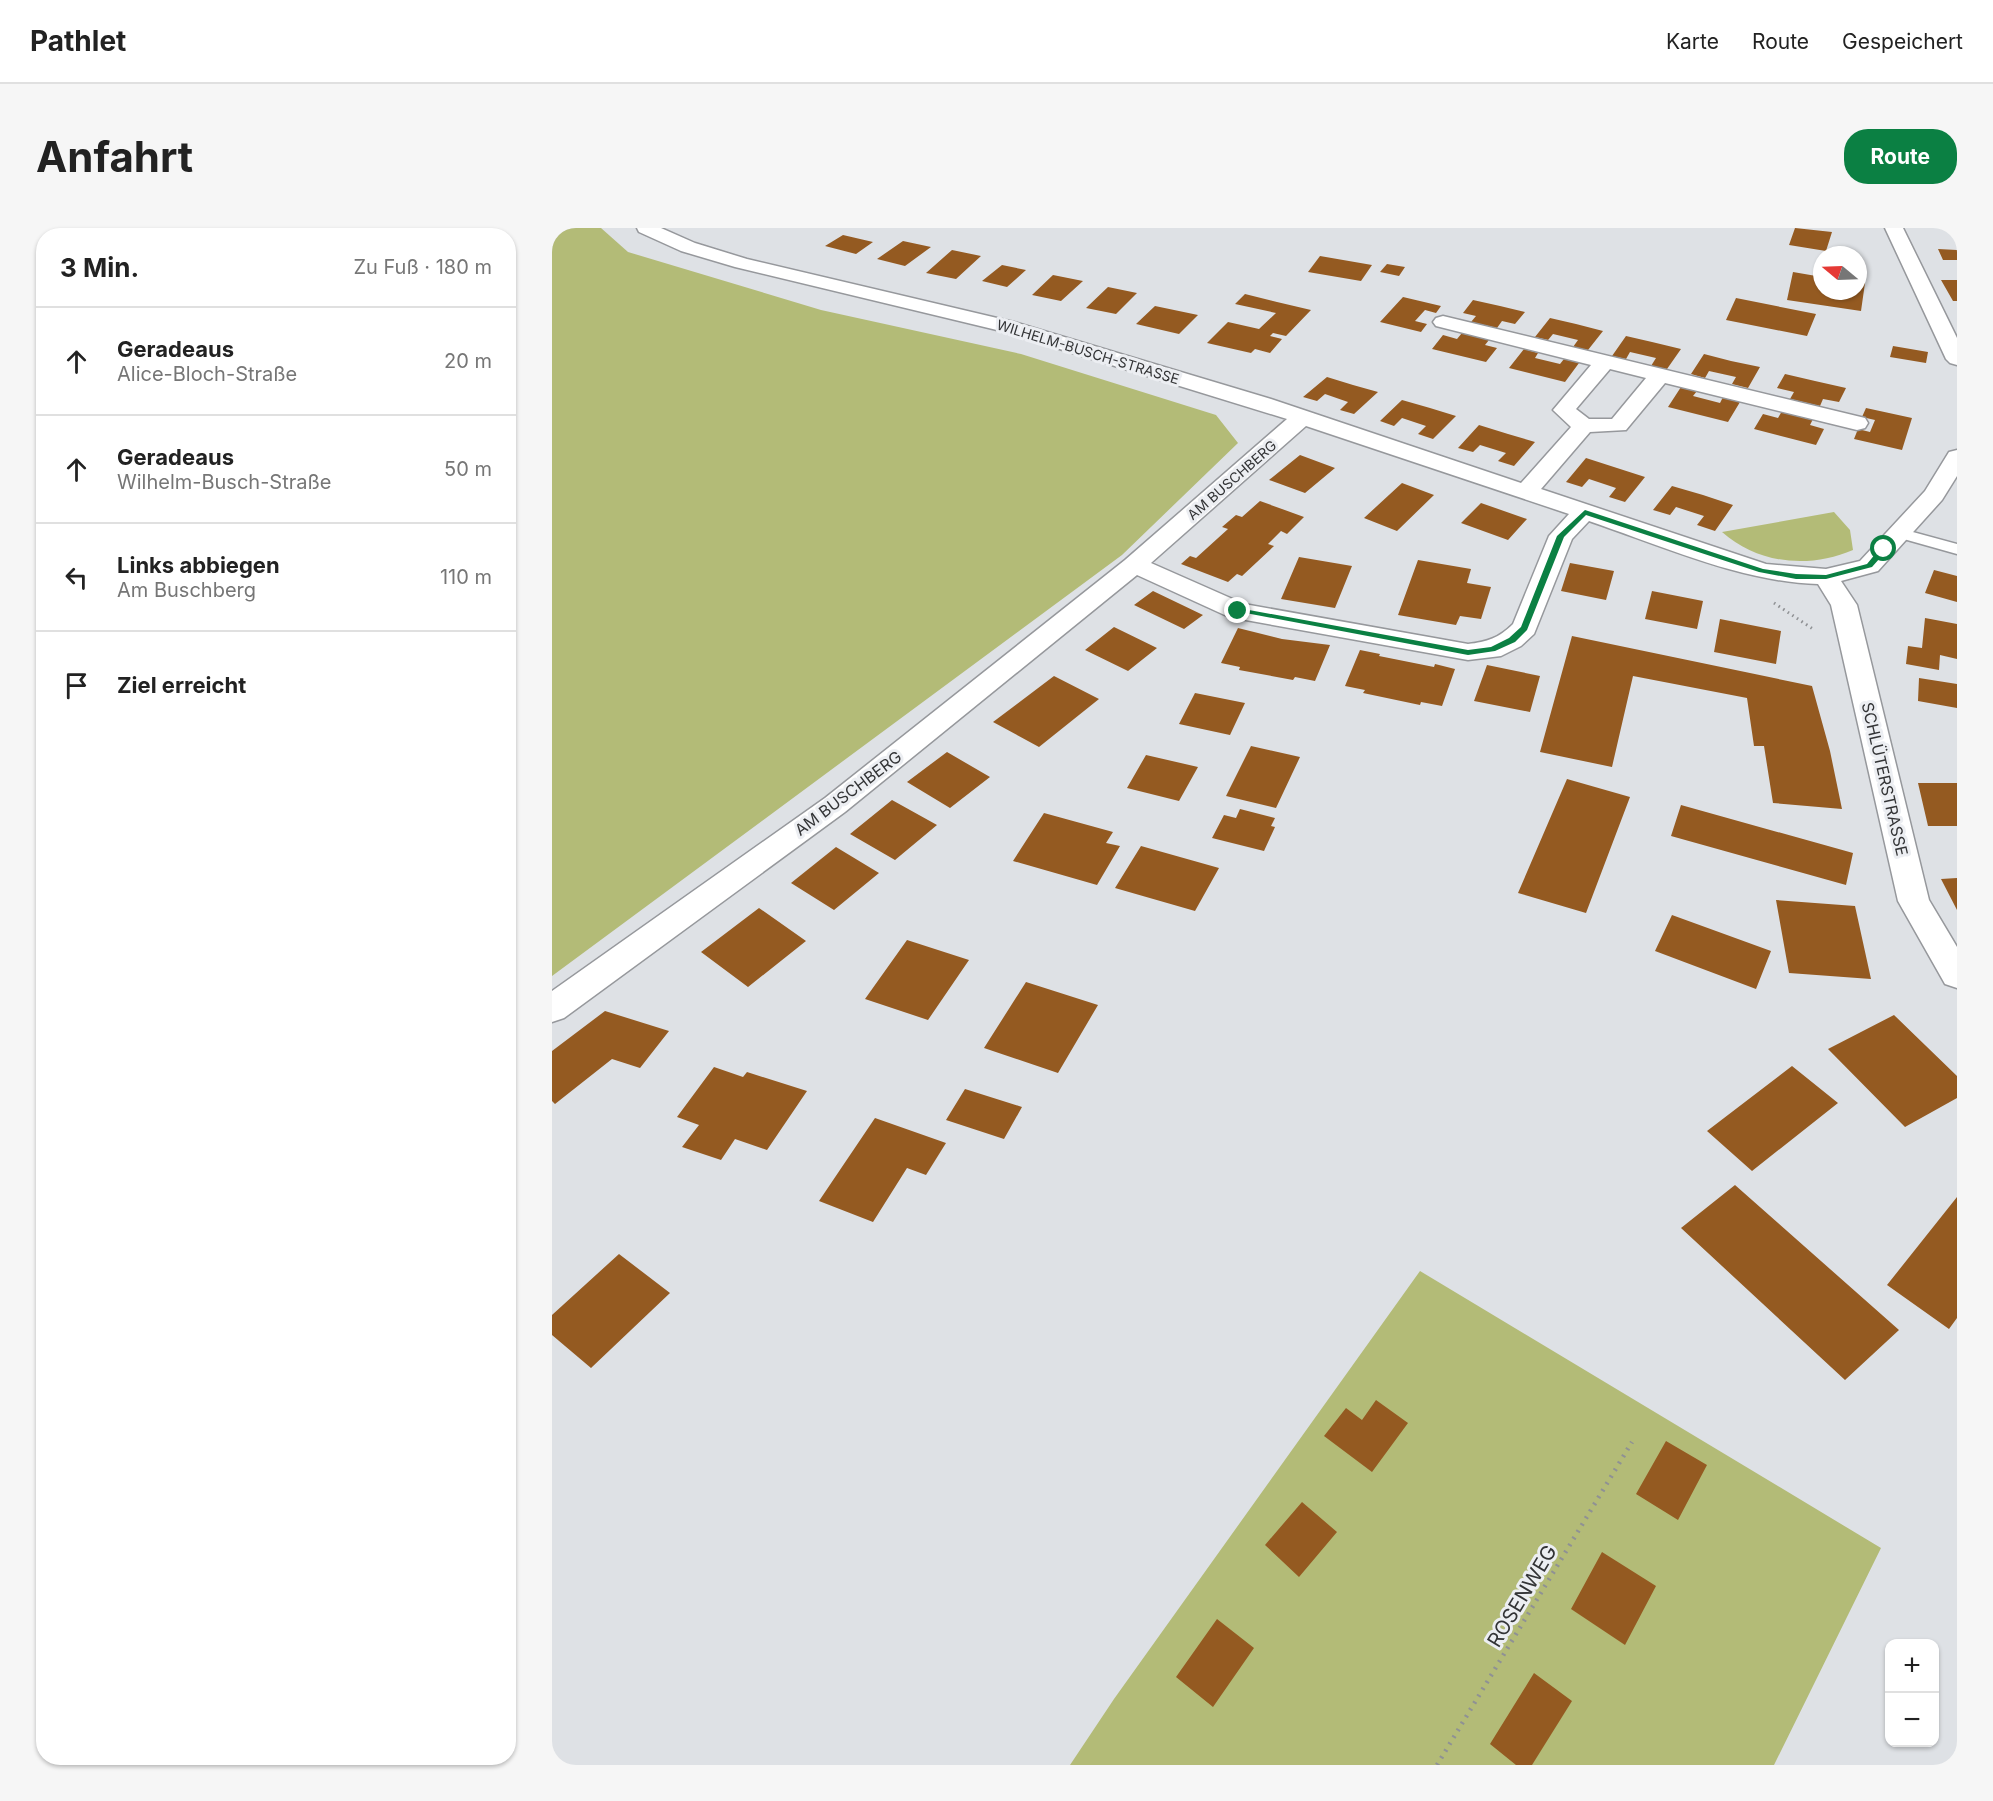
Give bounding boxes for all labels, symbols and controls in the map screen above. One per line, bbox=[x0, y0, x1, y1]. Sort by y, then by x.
text: Pathlet bbox=[30, 24, 126, 58]
text: Karte bbox=[1666, 29, 1719, 54]
text: Route bbox=[1752, 29, 1809, 54]
text: Gespeichert bbox=[1842, 29, 1963, 54]
button: Route bbox=[1844, 129, 1957, 184]
text: Anfahrt bbox=[36, 131, 193, 182]
north arrow bbox=[1813, 246, 1867, 300]
text: 3 Min. bbox=[60, 252, 139, 283]
text: Zu Fuß · 180 m bbox=[353, 255, 492, 279]
street label: WILHELM-BUSCH-STRASSE bbox=[995, 316, 1181, 387]
text: Geradeaus bbox=[117, 336, 234, 362]
icon: ahead bbox=[60, 345, 93, 378]
text: 20 m bbox=[444, 349, 492, 373]
text: Alice-Bloch-Straße bbox=[117, 362, 297, 386]
street label: AM BUSCHBERG bbox=[1184, 436, 1280, 523]
text: Geradeaus bbox=[117, 444, 234, 470]
icon: ahead bbox=[60, 453, 93, 486]
text: 50 m bbox=[444, 457, 492, 481]
text: Wilhelm-Busch-Straße bbox=[117, 470, 331, 494]
route start bbox=[1870, 535, 1896, 561]
text: Links abbiegen bbox=[117, 552, 280, 578]
icon: left bbox=[60, 561, 93, 594]
text: 110 m bbox=[440, 565, 492, 589]
text: Am Buschberg bbox=[117, 578, 256, 602]
route end bbox=[1224, 597, 1250, 623]
icon: arrive bbox=[60, 669, 93, 702]
text: Ziel erreicht bbox=[117, 672, 246, 698]
street label: SCHLÜTERSTRASSE bbox=[1858, 700, 1912, 858]
street label: AM BUSCHBERG bbox=[791, 746, 905, 840]
street label: ROSENWEG bbox=[1482, 1541, 1562, 1651]
map controls bbox=[1885, 1639, 1939, 1747]
button: + bbox=[1885, 1639, 1939, 1693]
button: − bbox=[1885, 1693, 1939, 1747]

